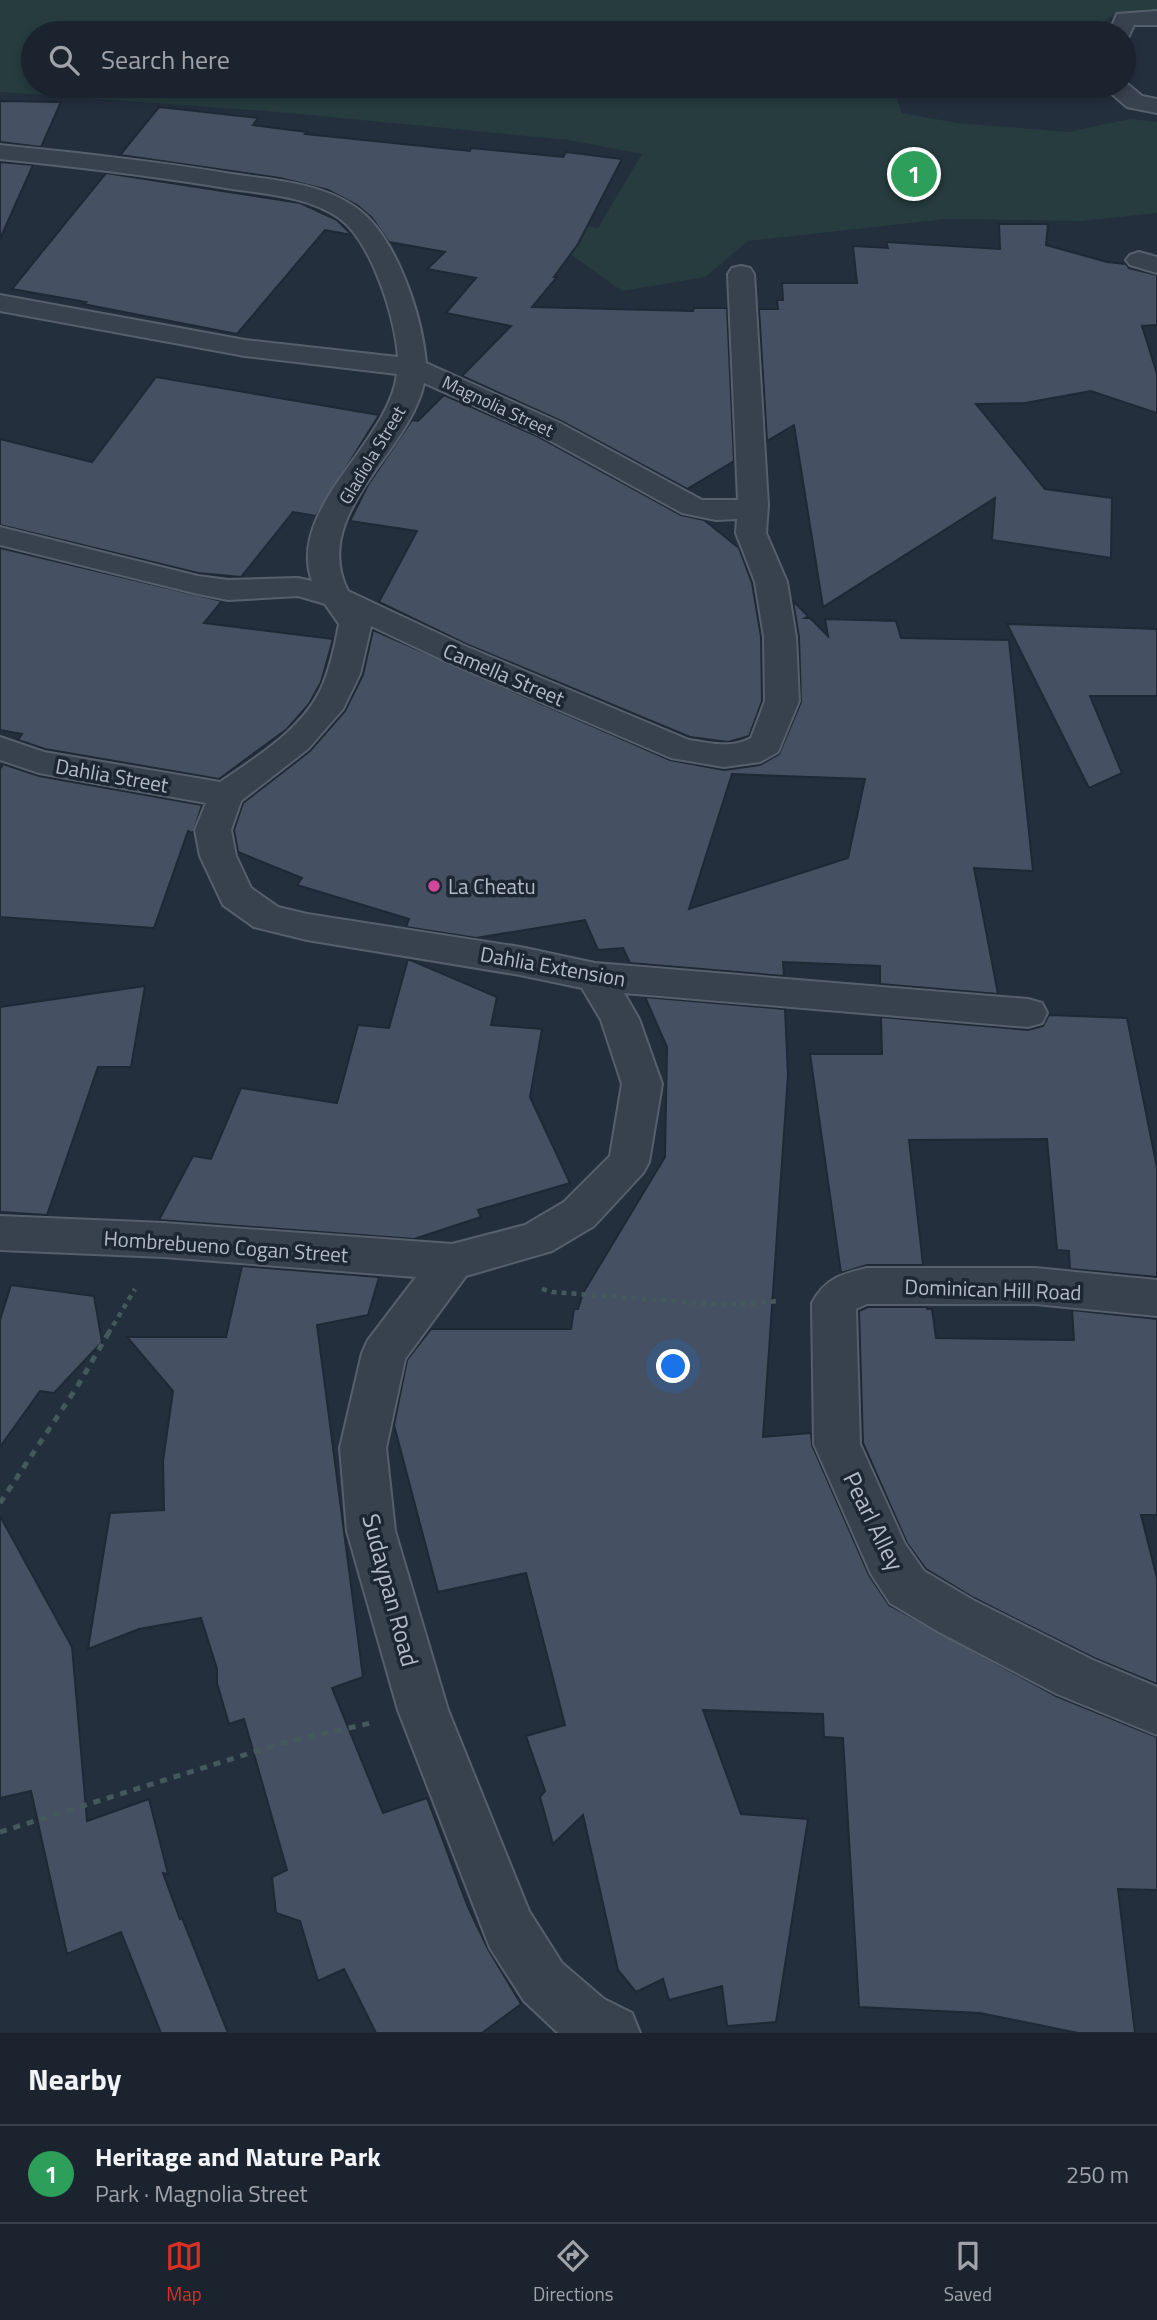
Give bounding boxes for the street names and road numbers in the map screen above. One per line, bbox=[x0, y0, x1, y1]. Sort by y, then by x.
street label: Magnolia Street bbox=[438, 368, 559, 444]
street label: Gladiola Street bbox=[332, 400, 412, 509]
street label: Camella Street bbox=[438, 634, 570, 714]
street label: Dahlia Street bbox=[53, 749, 172, 801]
street label: Dahlia Extension bbox=[478, 937, 628, 995]
street label: Hombrebueno Cogan Street bbox=[103, 1221, 350, 1271]
street label: Dominican Hill Road bbox=[904, 1270, 1082, 1308]
street label: Pearl Alley bbox=[835, 1465, 914, 1577]
street label: Sudaypan Road bbox=[353, 1510, 429, 1670]

